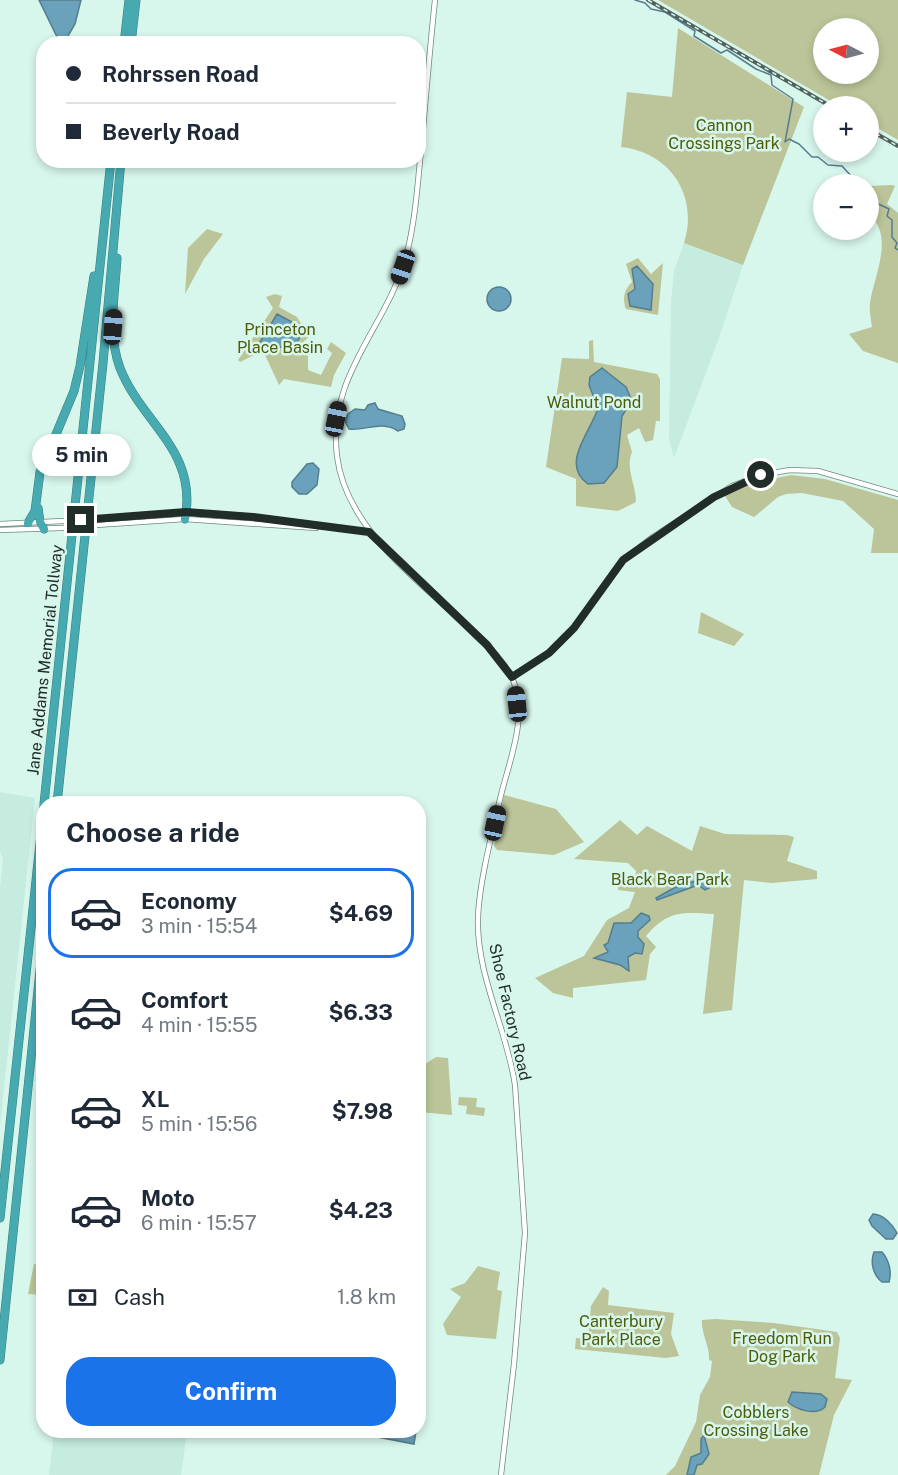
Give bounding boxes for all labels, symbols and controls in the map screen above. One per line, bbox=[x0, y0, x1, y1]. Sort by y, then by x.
north arrow bbox=[813, 18, 879, 84]
map controls bbox=[813, 18, 879, 240]
text: Rohrssen Road bbox=[102, 61, 259, 87]
button: + bbox=[813, 96, 879, 162]
park label: Cannon Crossings Park bbox=[668, 116, 780, 153]
text: Beverly Road bbox=[102, 119, 240, 145]
button: − bbox=[813, 174, 879, 240]
car bbox=[389, 247, 417, 287]
car bbox=[103, 308, 123, 346]
park label: Princeton Place Basin bbox=[237, 320, 323, 357]
park label: Walnut Pond bbox=[547, 393, 641, 412]
car bbox=[324, 400, 348, 438]
callout: 5 min bbox=[32, 433, 130, 475]
text: 5 min bbox=[55, 443, 108, 467]
route start bbox=[747, 461, 774, 488]
route end bbox=[67, 506, 94, 533]
street label: Jane Addams Memorial Tollway bbox=[23, 543, 67, 776]
car bbox=[506, 685, 528, 723]
car bbox=[482, 804, 508, 842]
text: Choose a ride bbox=[66, 816, 240, 848]
park label: Black Bear Park bbox=[611, 870, 729, 889]
icon: car bbox=[69, 886, 123, 940]
text: Economy bbox=[141, 888, 237, 914]
text: $4.69 bbox=[329, 900, 393, 926]
text: 3 min · 15:54 bbox=[141, 914, 257, 938]
street label: Shoe Factory Road bbox=[485, 942, 535, 1082]
icon: car bbox=[69, 985, 123, 1039]
text: Comfort bbox=[141, 987, 228, 1013]
text: $6.33 bbox=[328, 999, 393, 1025]
text: 4 min · 15:55 bbox=[141, 1013, 258, 1037]
icon: car bbox=[69, 1084, 123, 1138]
text: XL bbox=[141, 1086, 169, 1112]
text: $7.98 bbox=[332, 1098, 393, 1124]
text: 5 min · 15:56 bbox=[141, 1112, 258, 1136]
icon: car bbox=[69, 1183, 123, 1237]
text: Moto bbox=[141, 1185, 195, 1211]
text: $4.23 bbox=[329, 1197, 393, 1223]
text: 6 min · 15:57 bbox=[141, 1211, 257, 1235]
icon: cash bbox=[66, 1281, 99, 1314]
text: Cash bbox=[114, 1284, 165, 1310]
text: 1.8 km bbox=[337, 1285, 396, 1309]
park label: Canterbury Park Place bbox=[579, 1312, 663, 1349]
park label: Freedom Run Dog Park bbox=[732, 1329, 832, 1366]
button: Confirm bbox=[66, 1357, 396, 1426]
park label: Cobblers Crossing Lake bbox=[704, 1403, 808, 1440]

